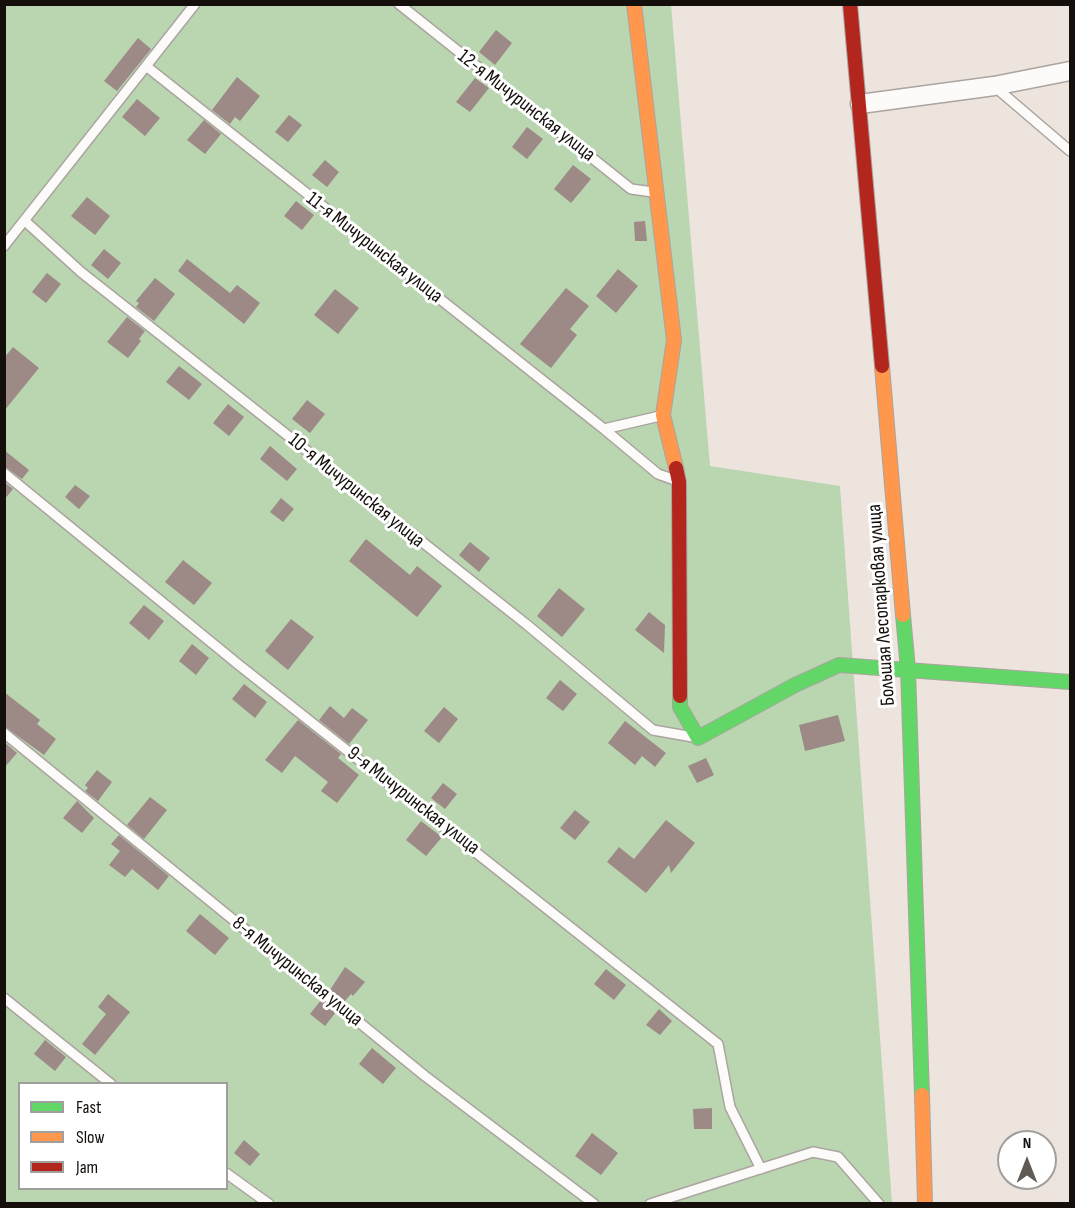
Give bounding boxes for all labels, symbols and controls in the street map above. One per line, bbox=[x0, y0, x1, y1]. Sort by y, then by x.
street label: 12-я Мичуринская улица bbox=[452, 45, 600, 167]
street label: 11-я Мичуринская улица bbox=[301, 187, 447, 309]
street label: 10-я Мичуринская улица bbox=[283, 429, 429, 553]
street label: Большая Лесопарковая улица bbox=[863, 503, 901, 707]
street label: 9-я Мичуринская улица bbox=[342, 742, 484, 860]
street label: 8-я Мичуринская улица bbox=[227, 912, 367, 1032]
legend bbox=[18, 1082, 228, 1190]
text: Fast bbox=[76, 1097, 101, 1118]
text: Slow bbox=[76, 1127, 105, 1148]
north arrow bbox=[997, 1130, 1057, 1190]
text: N bbox=[1023, 1134, 1031, 1153]
text: Jam bbox=[76, 1157, 98, 1178]

